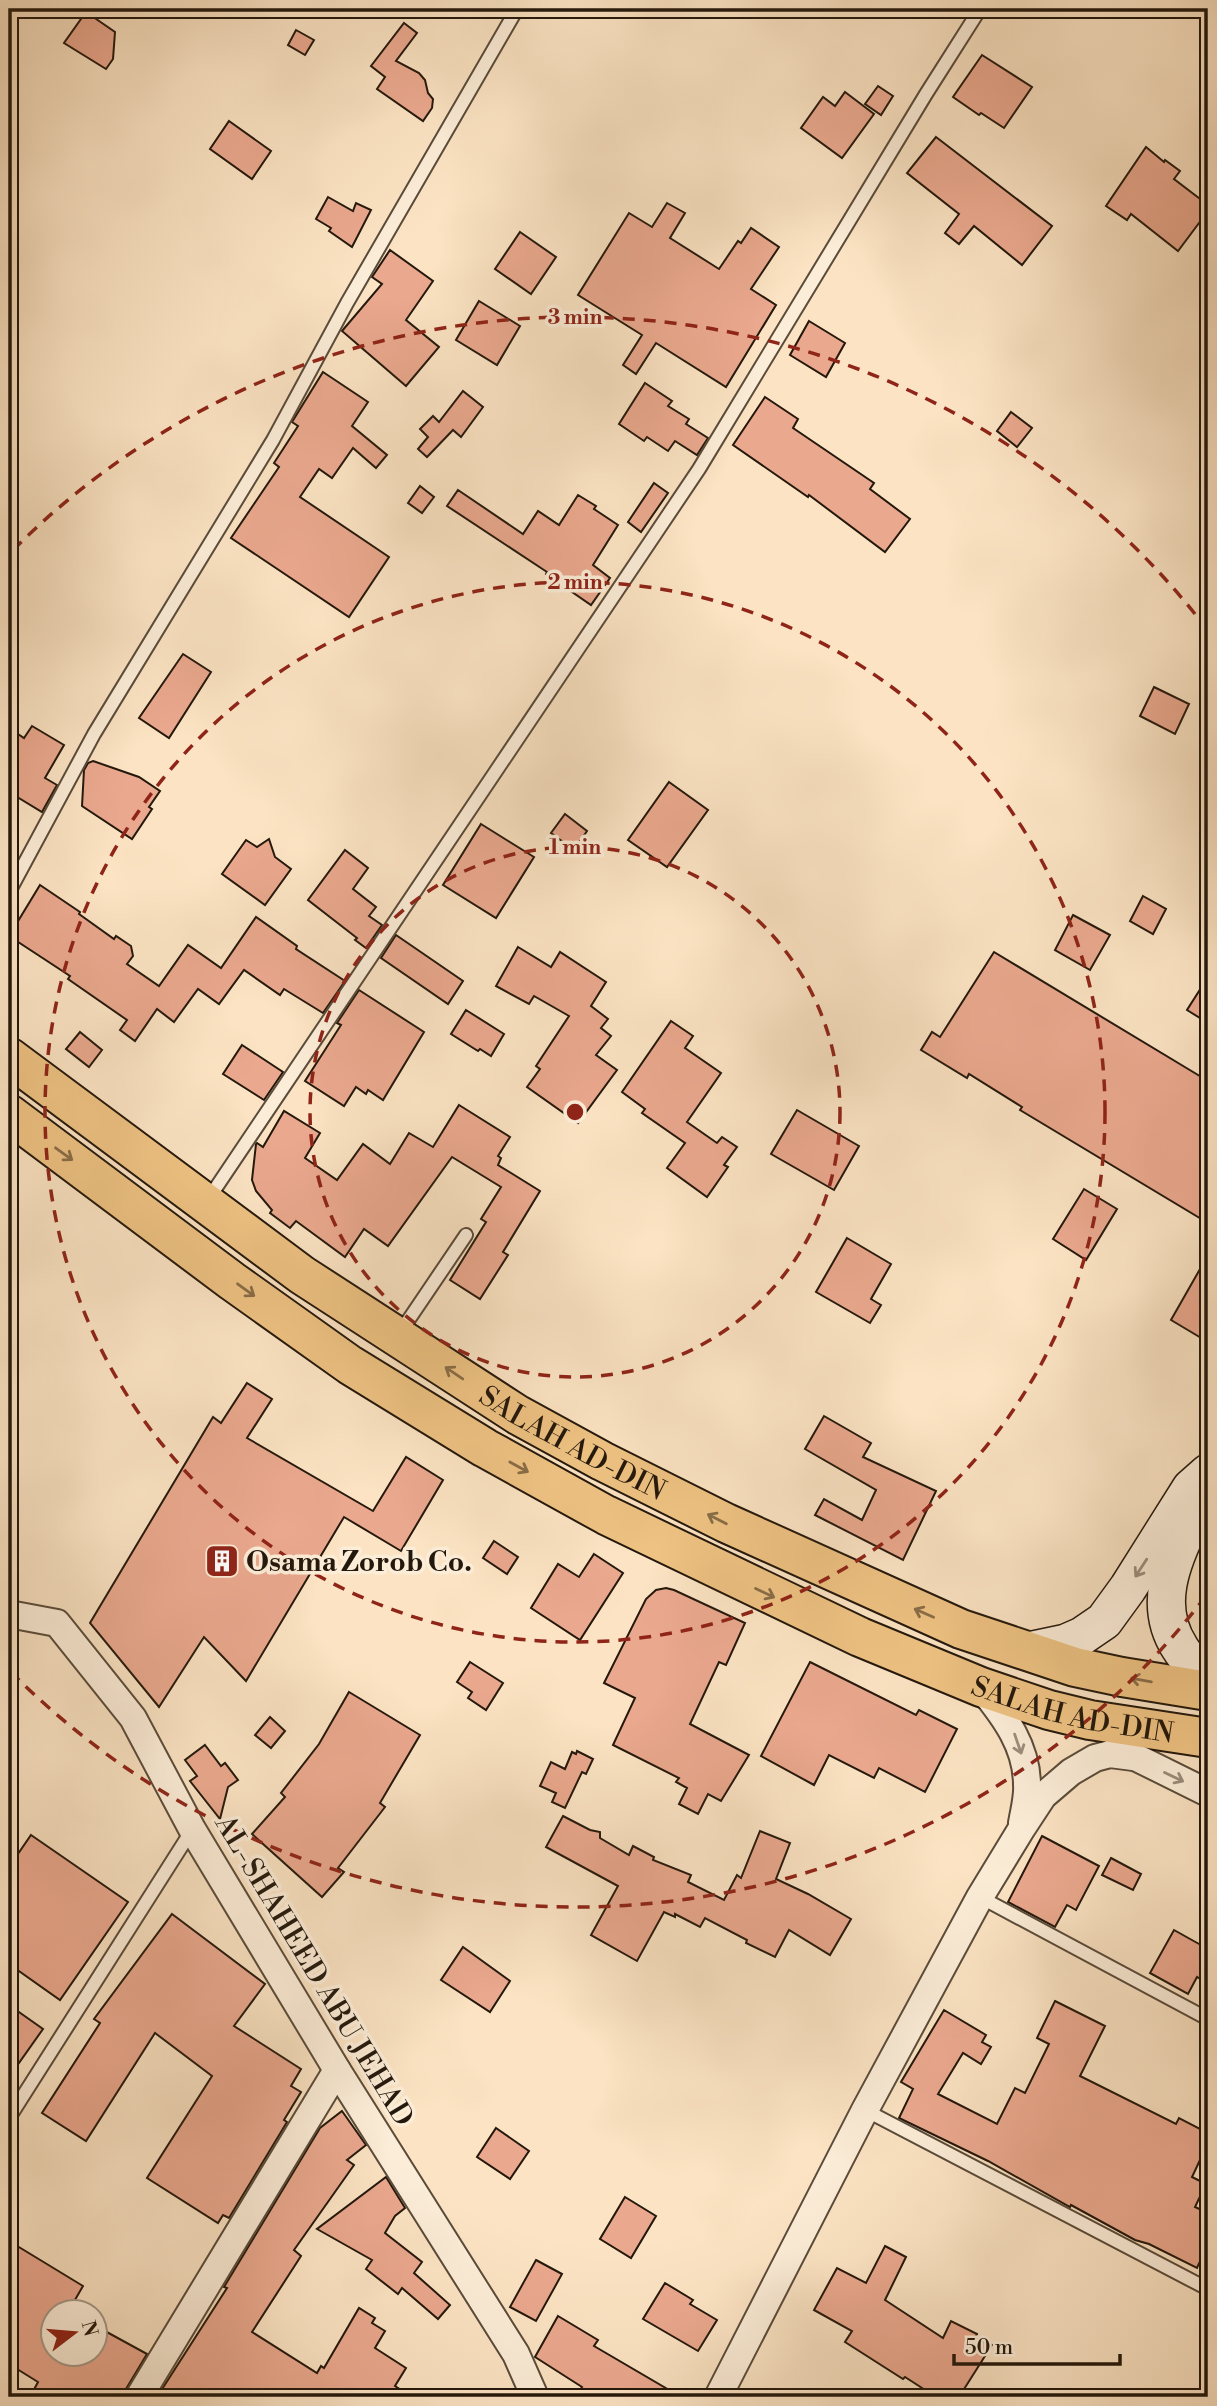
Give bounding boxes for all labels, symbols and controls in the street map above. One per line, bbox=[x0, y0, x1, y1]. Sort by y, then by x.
text: 3 min bbox=[548, 305, 602, 331]
text: 2 min bbox=[547, 570, 603, 596]
text: 1 min bbox=[549, 835, 601, 861]
centre of rings bbox=[563, 1100, 587, 1124]
one-way arrow bbox=[54, 1147, 73, 1161]
one-way arrow bbox=[236, 1283, 255, 1298]
one-way arrow bbox=[445, 1366, 464, 1380]
street label: SALAH AD-DIN bbox=[472, 1379, 671, 1509]
one-way arrow bbox=[508, 1461, 529, 1474]
one-way arrow bbox=[707, 1511, 728, 1525]
building icon: Osama Zorob Co. bbox=[203, 1542, 241, 1580]
place label: Osama Zorob Co. bbox=[246, 1545, 472, 1580]
one-way arrow bbox=[1134, 1558, 1149, 1577]
one-way arrow bbox=[754, 1586, 775, 1600]
one-way arrow bbox=[914, 1606, 936, 1619]
street label: SALAH AD-DIN bbox=[966, 1669, 1176, 1752]
one-way arrow bbox=[1130, 1673, 1153, 1687]
one-way arrow bbox=[1013, 1732, 1025, 1754]
one-way arrow bbox=[1163, 1770, 1184, 1784]
street label: AL-SHAHEED ABU JEHAD bbox=[206, 1808, 421, 2133]
north arrow bbox=[38, 2298, 108, 2368]
text: N bbox=[76, 2318, 103, 2339]
scale bar bbox=[954, 2322, 1121, 2366]
text: 50 m bbox=[965, 2335, 1013, 2361]

